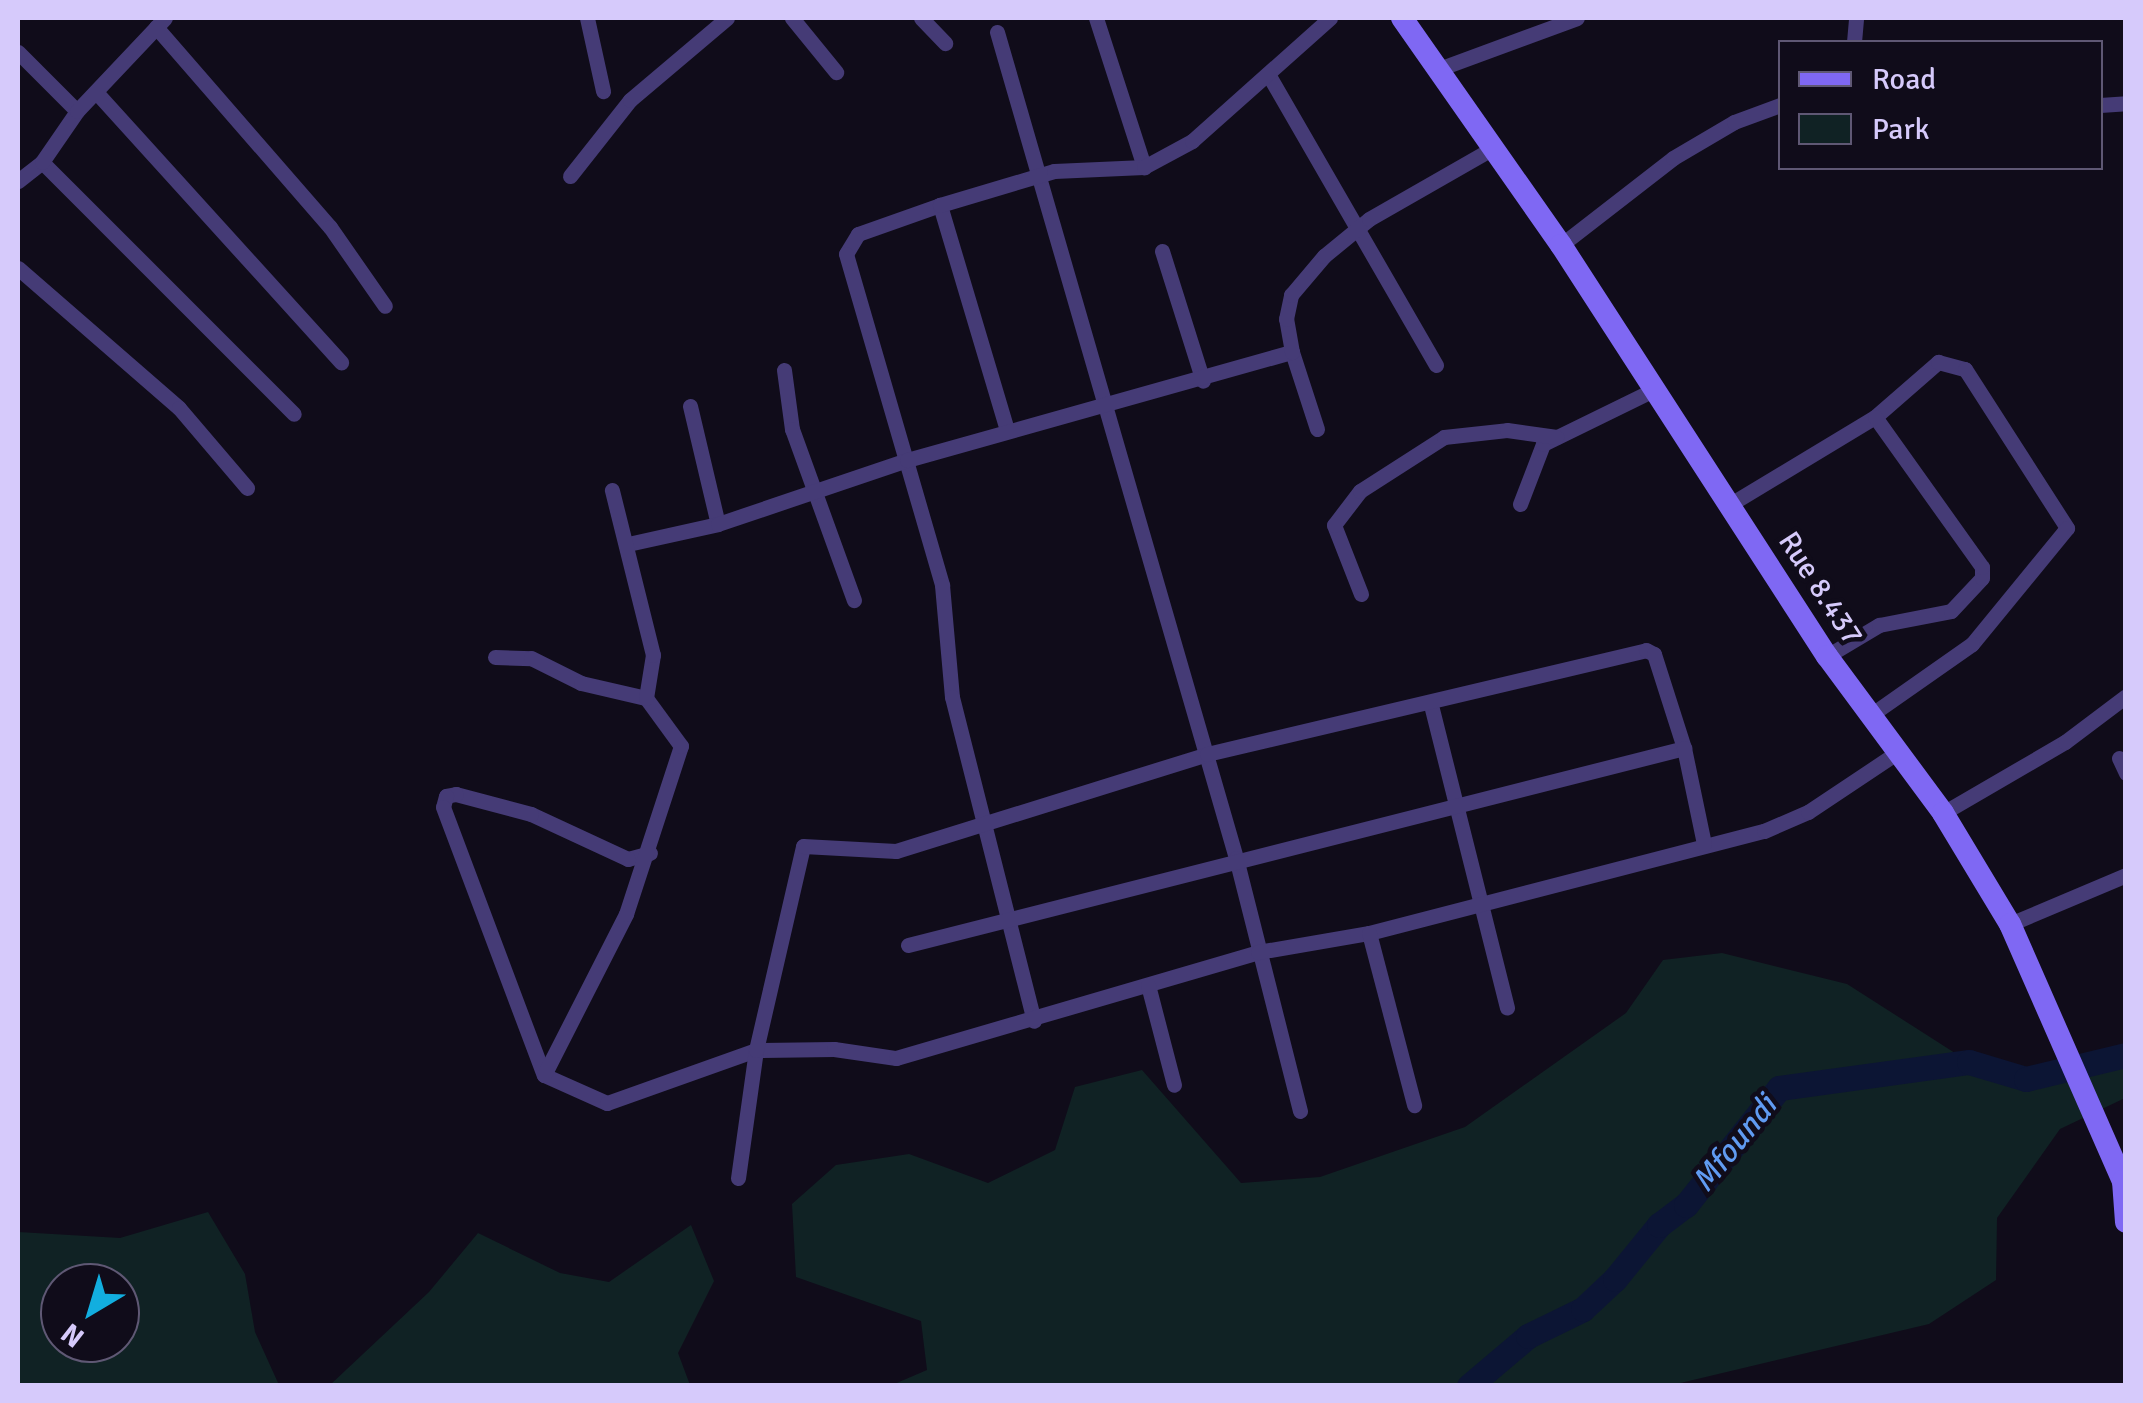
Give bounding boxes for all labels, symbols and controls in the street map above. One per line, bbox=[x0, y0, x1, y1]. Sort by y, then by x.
legend bbox=[1778, 40, 2103, 170]
text: Road bbox=[1872, 61, 1936, 98]
text: Park bbox=[1872, 111, 1930, 148]
street label: Rue 8.437 bbox=[1770, 526, 1870, 652]
water label: Mfoundi bbox=[1684, 1088, 1786, 1200]
north arrow bbox=[40, 1263, 140, 1363]
text: N bbox=[55, 1316, 91, 1354]

